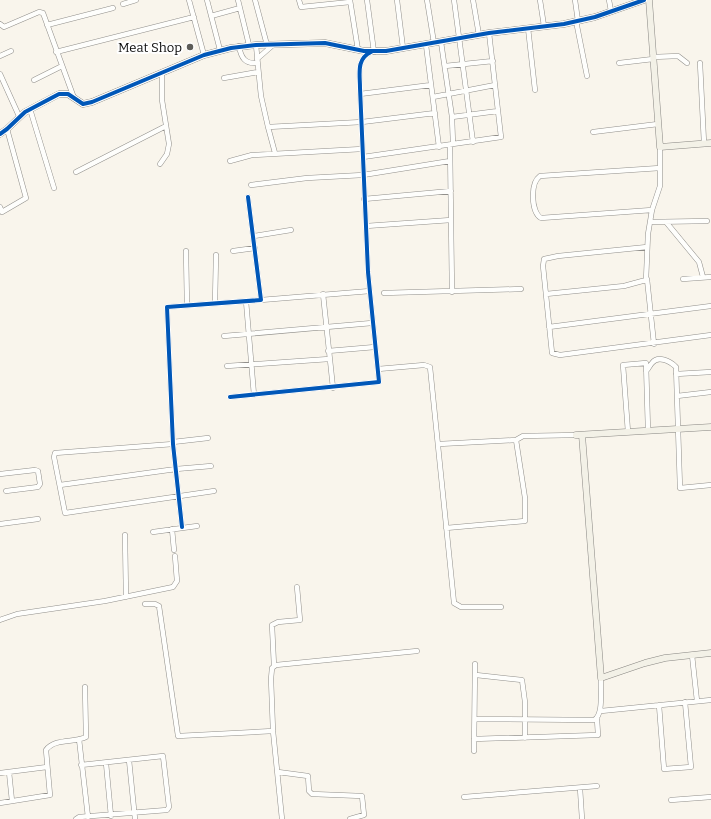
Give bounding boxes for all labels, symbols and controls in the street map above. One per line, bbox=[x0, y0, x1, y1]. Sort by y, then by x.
place label: Meat Shop bbox=[118, 40, 182, 55]
marker: Meat Shop bbox=[185, 42, 195, 52]

